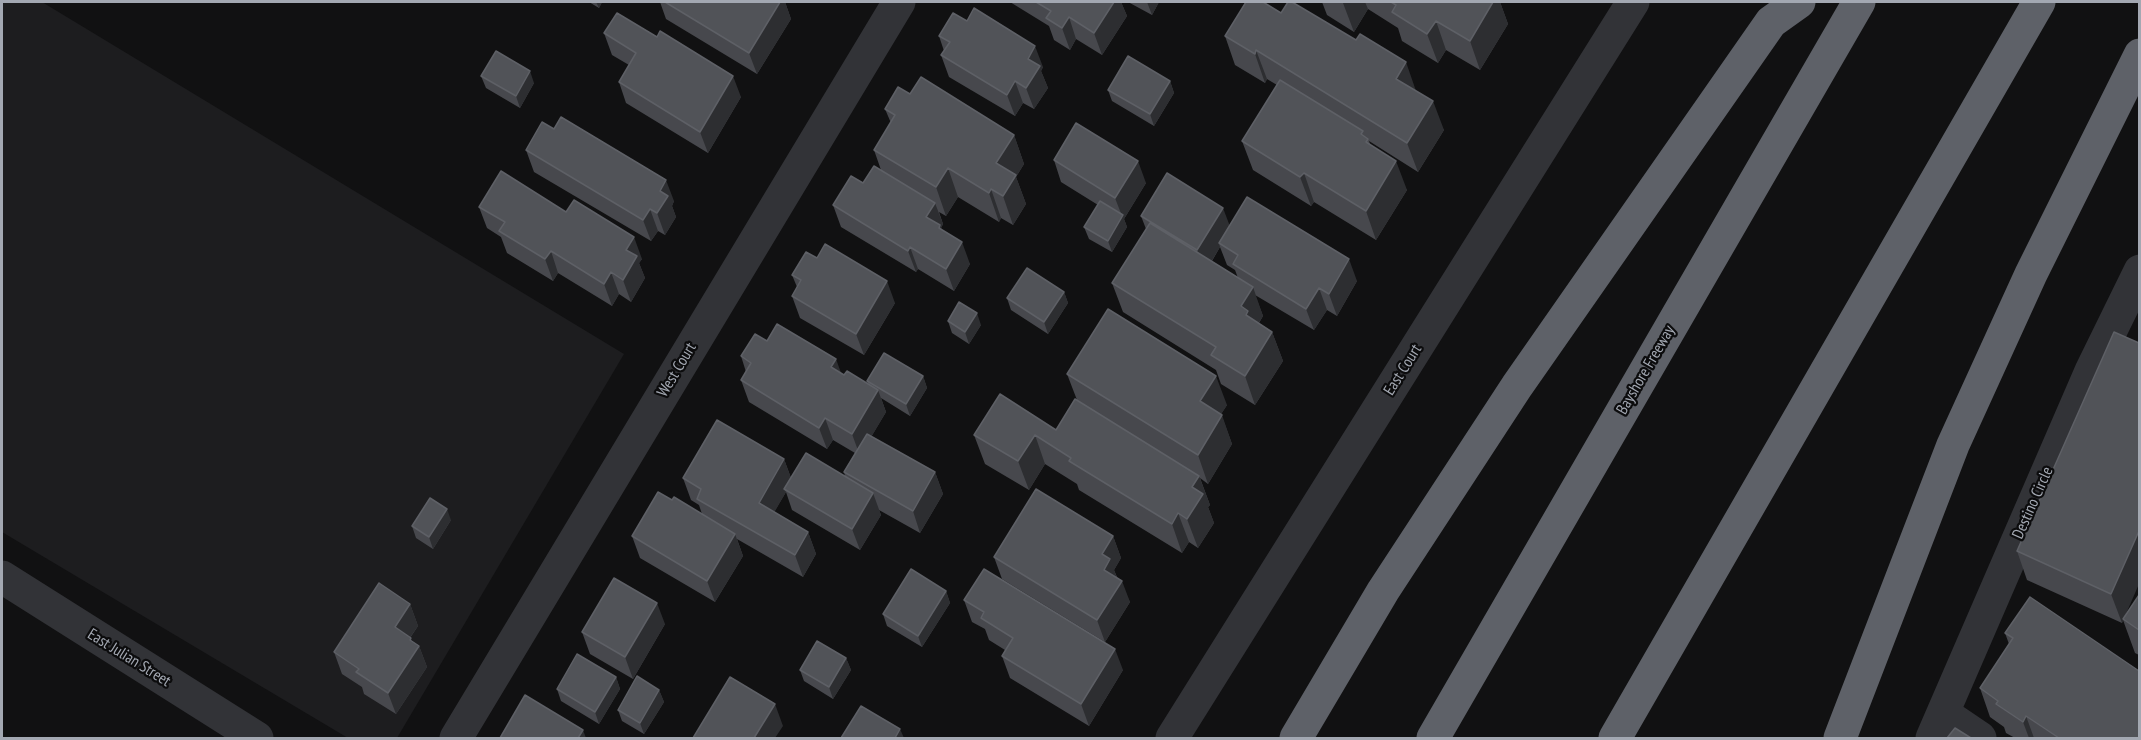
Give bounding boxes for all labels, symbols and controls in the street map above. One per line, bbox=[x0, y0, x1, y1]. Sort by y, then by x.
street label: Bayshore Freeway bbox=[1613, 322, 1679, 418]
street label: West Court bbox=[653, 339, 701, 401]
street label: East Court bbox=[1380, 341, 1426, 399]
street label: Destino Circle bbox=[2009, 464, 2057, 542]
street label: East Julian Street bbox=[84, 625, 174, 691]

